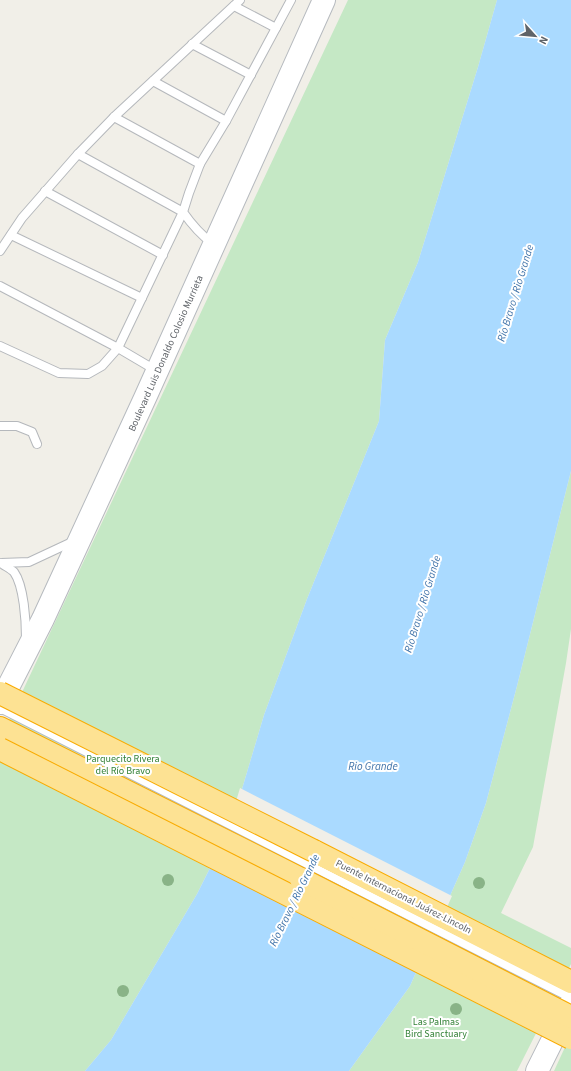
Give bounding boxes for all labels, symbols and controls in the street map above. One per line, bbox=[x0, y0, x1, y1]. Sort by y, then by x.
north arrow bbox=[515, 16, 555, 56]
text: N bbox=[535, 34, 552, 47]
water label: Río Bravo / Rio Grande bbox=[494, 243, 537, 343]
street label: Boulevard Luis Donaldo Colosio Murrieta bbox=[125, 273, 207, 434]
water label: Río Bravo / Rio Grande bbox=[401, 554, 444, 654]
park label: Parquecito Rivera del Río Bravo bbox=[86, 752, 160, 778]
water label: Rio Grande bbox=[348, 759, 398, 774]
water label: Río Bravo / Rio Grande bbox=[266, 852, 323, 949]
street label: Puente Internacional Juárez-Lincoln bbox=[333, 856, 474, 937]
park label: Las Palmas Bird Sanctuary bbox=[405, 1015, 467, 1041]

